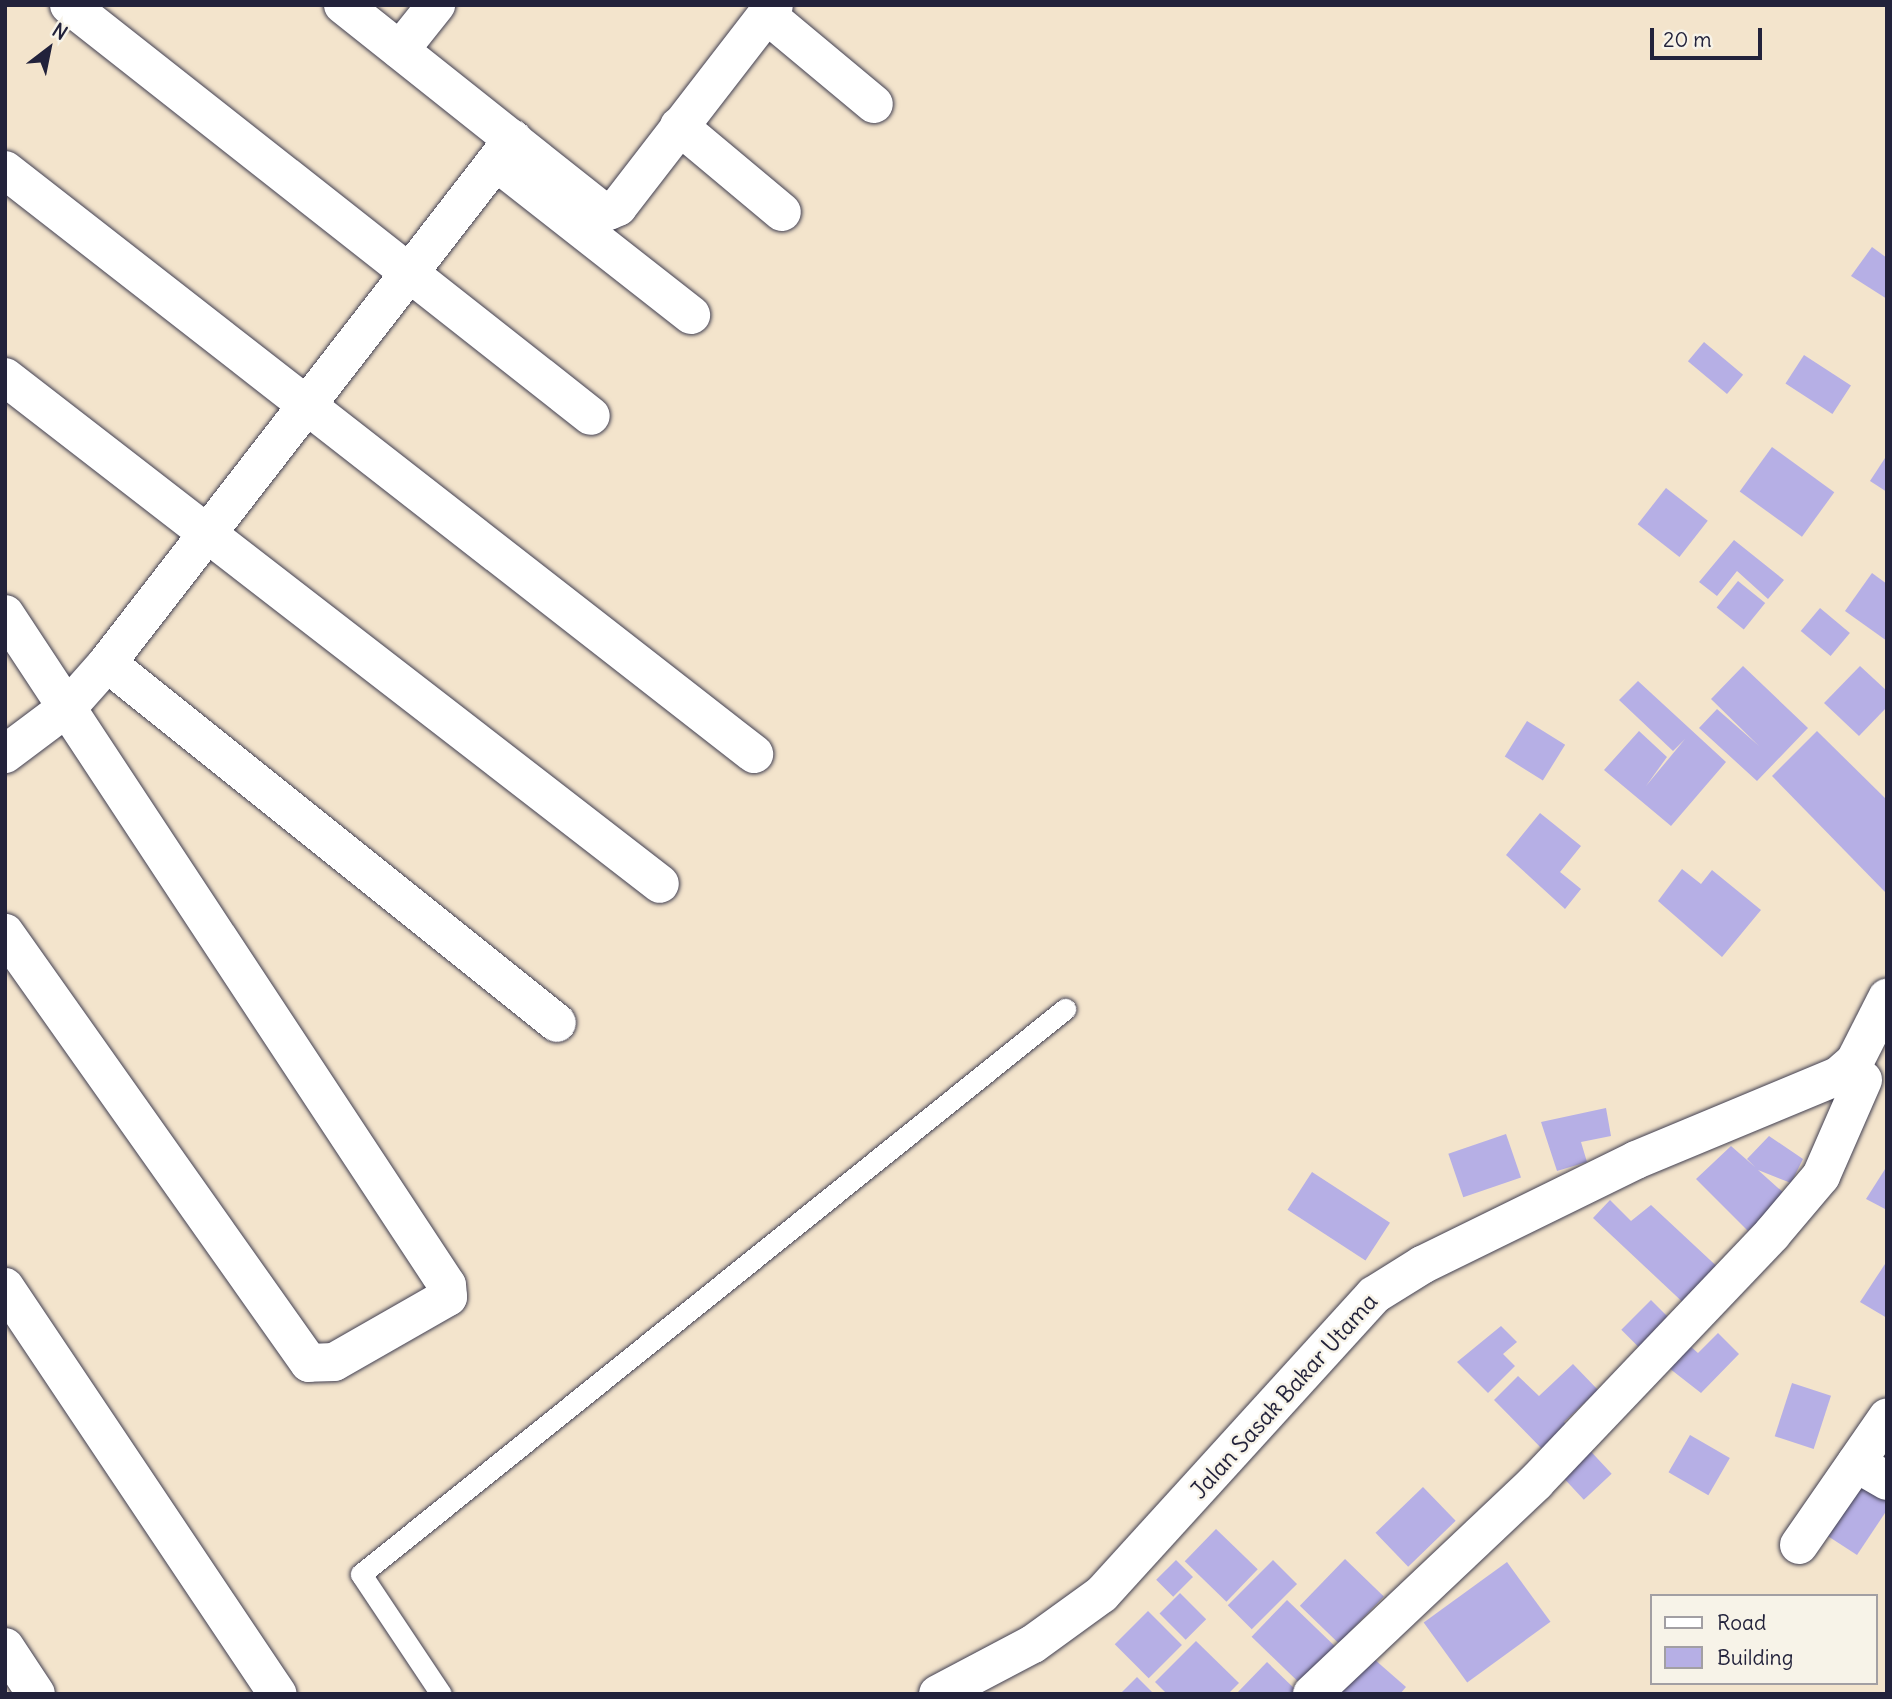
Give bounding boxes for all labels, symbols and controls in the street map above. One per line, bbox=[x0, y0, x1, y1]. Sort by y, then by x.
north arrow bbox=[14, 14, 84, 84]
scale bar bbox=[1654, 14, 1766, 58]
text: N bbox=[48, 18, 72, 45]
text: 20 m bbox=[1663, 26, 1712, 53]
street label: Jalan Sasak Bakar Utama bbox=[1185, 1288, 1383, 1504]
legend bbox=[1650, 1594, 1878, 1685]
text: Road bbox=[1717, 1609, 1766, 1636]
text: Building bbox=[1717, 1644, 1793, 1671]

